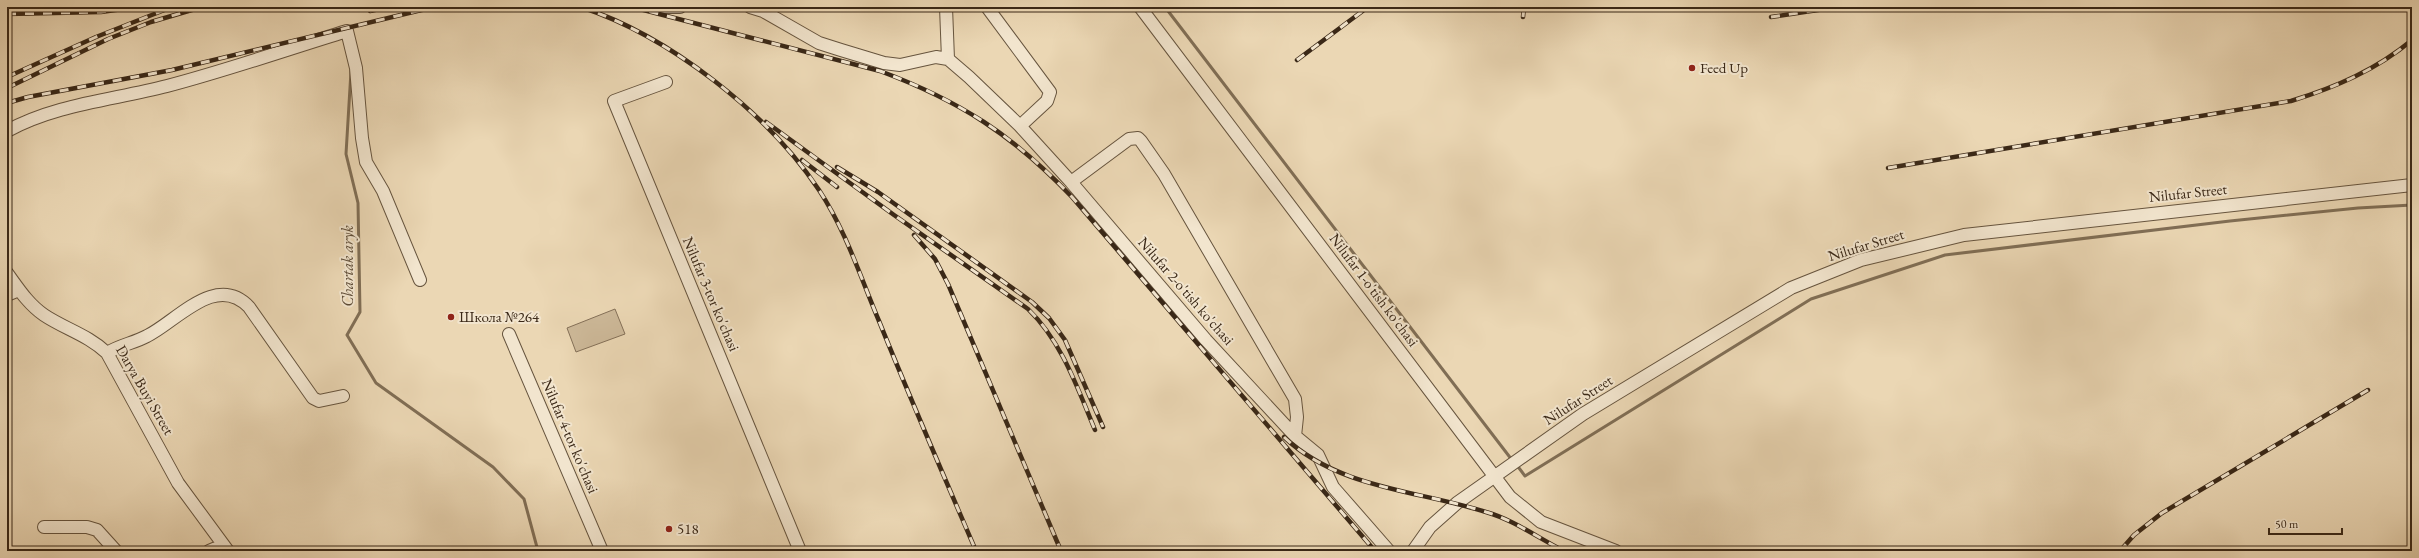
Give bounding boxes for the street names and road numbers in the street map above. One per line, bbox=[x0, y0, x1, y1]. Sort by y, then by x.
street label: Nilufar Street bbox=[2148, 179, 2228, 206]
street label: Nilufar Street bbox=[1826, 224, 1906, 265]
street label: Nilufar 1-o'tish ko'chasi bbox=[1326, 229, 1423, 350]
street label: Nilufar 2-o'tish ko'chasi bbox=[1134, 233, 1239, 349]
street label: Nilufar 3-tor ko'chasi bbox=[679, 234, 744, 354]
street label: Darya Buyi Street bbox=[112, 341, 179, 438]
street label: Nilufar Street bbox=[1540, 370, 1616, 429]
street label: Nilufar 4-tor ko'chasi bbox=[538, 376, 603, 496]

